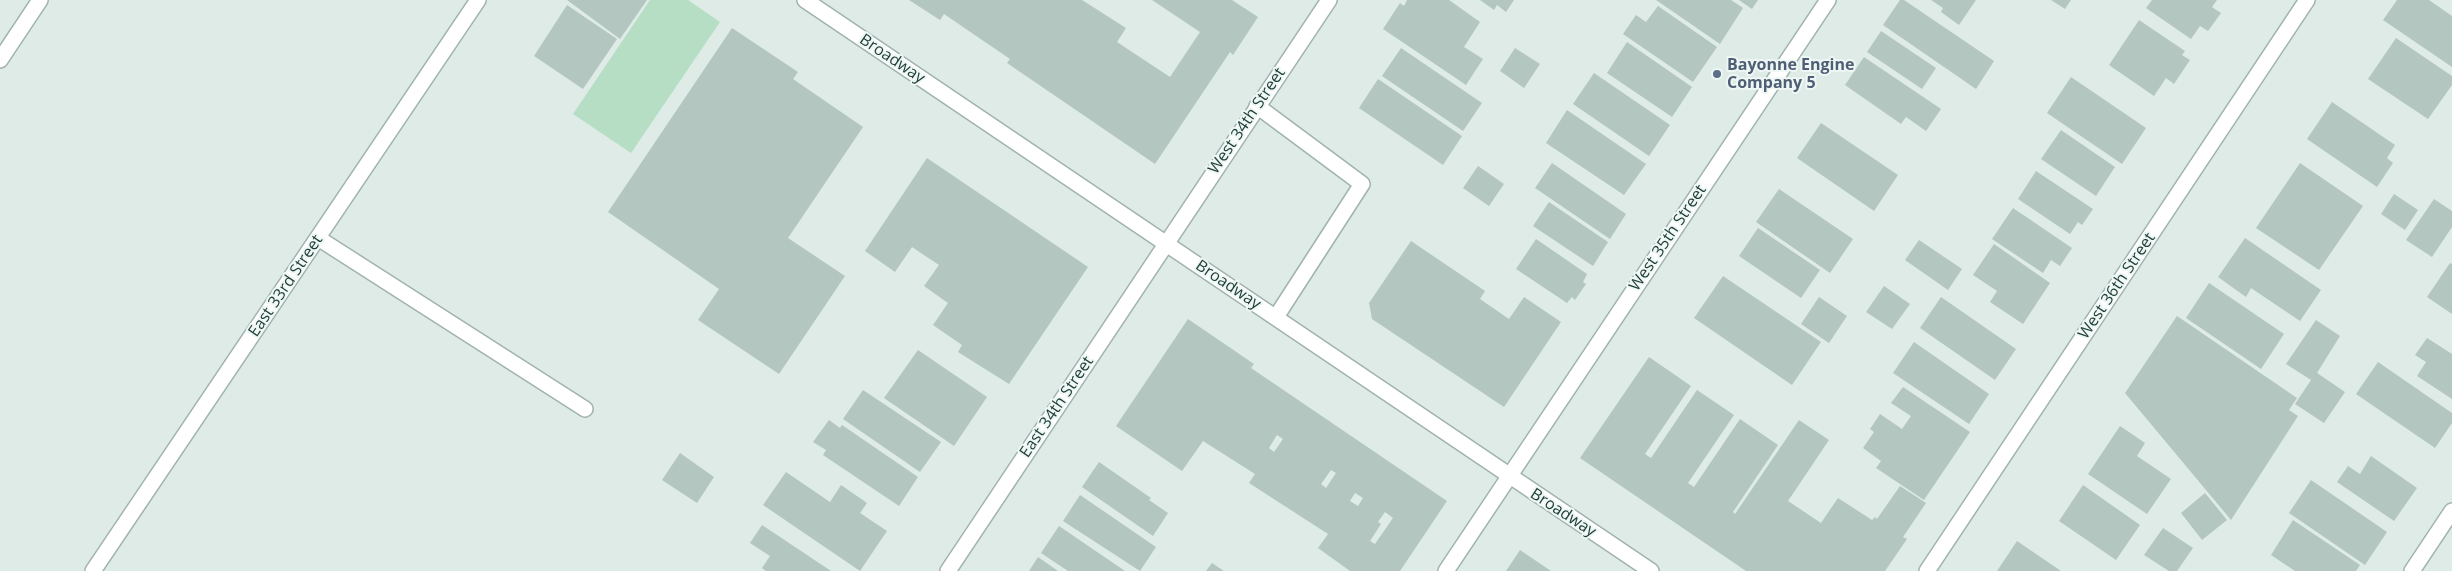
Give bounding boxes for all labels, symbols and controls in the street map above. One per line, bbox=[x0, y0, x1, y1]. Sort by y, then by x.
street label: Broadway bbox=[856, 30, 928, 88]
place label: Bayonne Engine Company 5 bbox=[1727, 55, 1854, 93]
street label: West 34th Street bbox=[1204, 64, 1290, 178]
marker: Bayonne Engine Company 5 bbox=[1711, 68, 1723, 80]
street label: West 35th Street bbox=[1625, 181, 1711, 295]
street label: West 36th Street bbox=[2074, 229, 2160, 343]
street label: East 33rd Street bbox=[245, 231, 327, 341]
street label: Broadway bbox=[1192, 256, 1264, 314]
street label: East 34th Street bbox=[1016, 353, 1098, 461]
street label: Broadway bbox=[1527, 485, 1599, 541]

